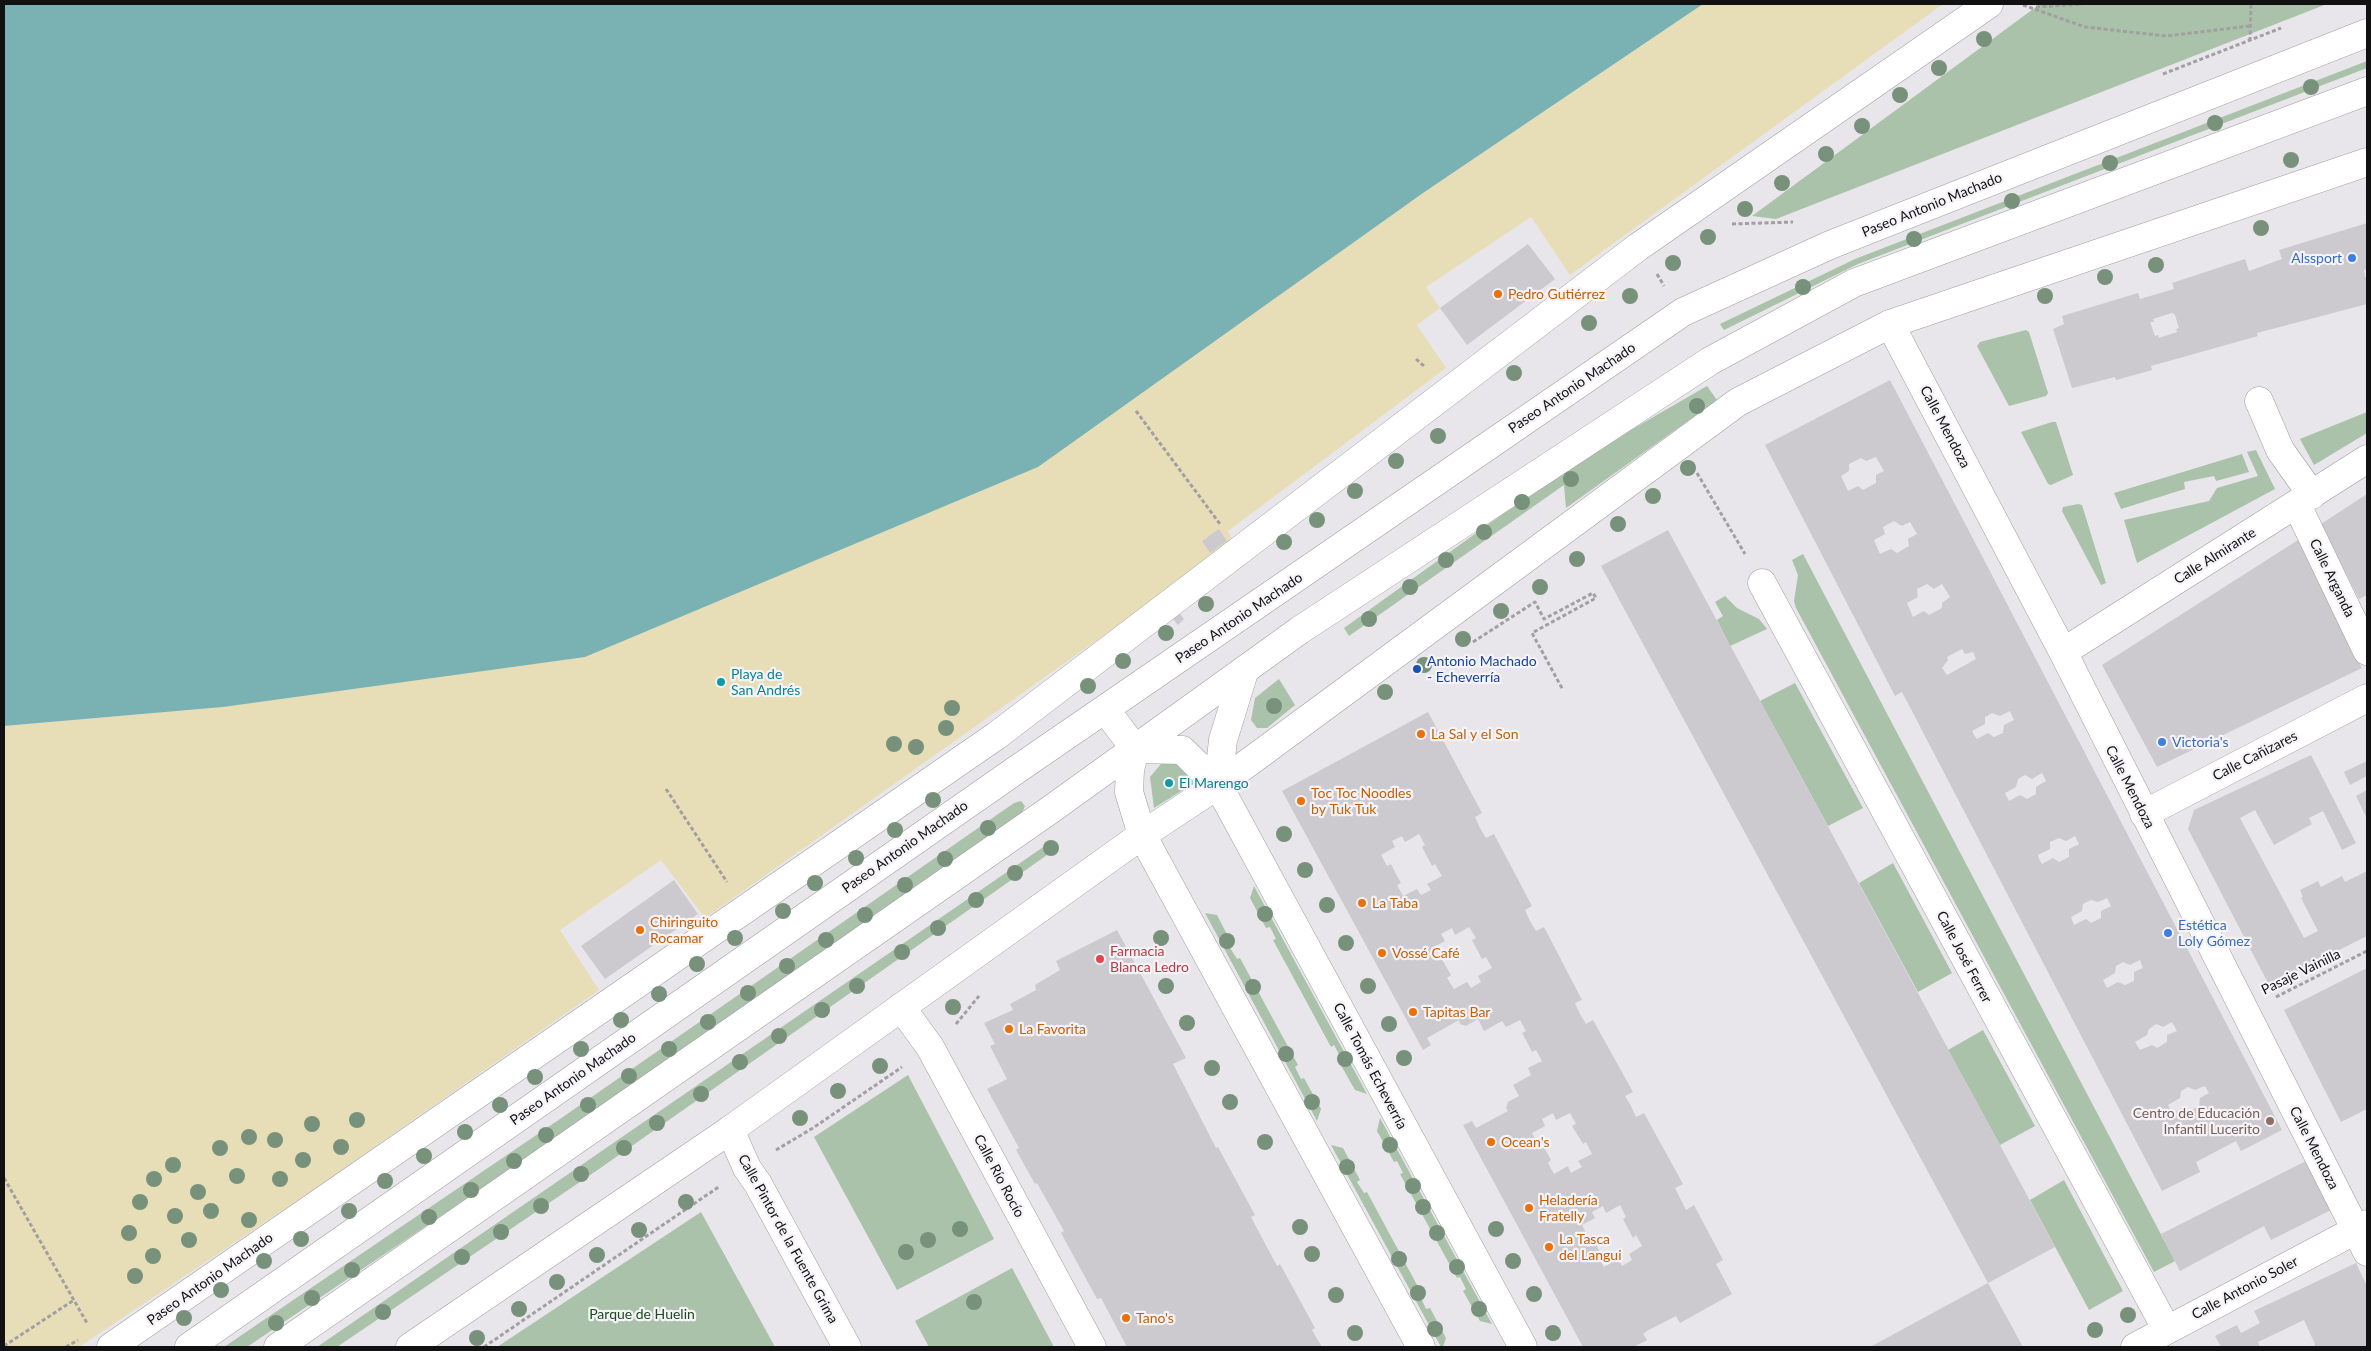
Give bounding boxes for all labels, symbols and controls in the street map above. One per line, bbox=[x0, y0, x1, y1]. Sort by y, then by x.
street label: Paseo Antonio Machado bbox=[1859, 169, 2005, 241]
place label: Alssport bbox=[2291, 250, 2342, 266]
marker: Alssport bbox=[2346, 252, 2358, 264]
place label: Pedro Gutiérrez bbox=[1508, 286, 1605, 302]
marker: Pedro Gutiérrez bbox=[1492, 288, 1504, 300]
street label: Paseo Antonio Machado bbox=[1505, 339, 1639, 437]
street label: Calle Mendoza bbox=[1916, 383, 1974, 471]
street label: Calle Almirante bbox=[2171, 524, 2259, 588]
street label: Calle Arganda bbox=[2306, 536, 2358, 620]
street label: Paseo Antonio Machado bbox=[1172, 569, 1306, 667]
place label: Antonio Machado - Echeverría bbox=[1427, 653, 1537, 686]
marker: Antonio Machado - Echeverría bbox=[1411, 663, 1423, 675]
place label: Playa de San Andrés bbox=[731, 666, 800, 699]
marker: Playa de San Andrés bbox=[715, 676, 727, 688]
place label: La Sal y el Son bbox=[1431, 726, 1518, 742]
street label: Calle Cañizares bbox=[2210, 727, 2300, 785]
marker: La Sal y el Son bbox=[1415, 728, 1427, 740]
place label: Victoria's bbox=[2172, 734, 2229, 750]
marker: Victoria's bbox=[2156, 736, 2168, 748]
street label: Calle Mendoza bbox=[2102, 743, 2158, 831]
place label: El Marengo bbox=[1179, 775, 1249, 791]
marker: El Marengo bbox=[1163, 777, 1175, 789]
place label: Toc Toc Noodles by Tuk Tuk bbox=[1311, 785, 1411, 818]
marker: Toc Toc Noodles by Tuk Tuk bbox=[1295, 795, 1307, 807]
street label: Paseo Antonio Machado bbox=[839, 797, 971, 897]
place label: La Taba bbox=[1372, 895, 1418, 911]
marker: La Taba bbox=[1356, 897, 1368, 909]
street label: Calle José Ferrer bbox=[1933, 908, 1995, 1006]
place label: Chiringuito Rocamar bbox=[650, 914, 718, 946]
place label: Estética Loly Gómez bbox=[2178, 917, 2250, 950]
marker: Chiringuito Rocamar bbox=[634, 924, 646, 936]
marker: Estética Loly Gómez bbox=[2162, 927, 2174, 939]
place label: Farmacia Blanca Ledro bbox=[1110, 943, 1189, 976]
place label: Vossé Café bbox=[1392, 945, 1460, 961]
street label: Pasaje Vainilla bbox=[2259, 946, 2343, 998]
marker: Vossé Café bbox=[1376, 947, 1388, 959]
marker: Farmacia Blanca Ledro bbox=[1094, 953, 1106, 965]
street label: Calle Tomás Echeverría bbox=[1330, 1000, 1410, 1132]
place label: Tapitas Bar bbox=[1423, 1004, 1490, 1020]
marker: Tapitas Bar bbox=[1407, 1006, 1419, 1018]
place label: La Favorita bbox=[1019, 1021, 1086, 1037]
marker: La Favorita bbox=[1003, 1023, 1015, 1035]
street label: Paseo Antonio Machado bbox=[507, 1029, 639, 1129]
street label: Calle Mendoza bbox=[2286, 1104, 2342, 1192]
place label: Centro de Educación Infantil Lucerito bbox=[2133, 1105, 2260, 1138]
marker: Centro de Educación Infantil Lucerito bbox=[2264, 1115, 2276, 1127]
street label: Calle Río Rocío bbox=[970, 1132, 1028, 1220]
place label: Ocean's bbox=[1501, 1134, 1549, 1150]
marker: Ocean's bbox=[1485, 1136, 1497, 1148]
street label: Calle Pintor de la Fuente Grima bbox=[734, 1151, 842, 1327]
place label: Heladería Fratelly bbox=[1539, 1192, 1598, 1224]
marker: Heladería Fratelly bbox=[1523, 1202, 1535, 1214]
street label: Paseo Antonio Machado bbox=[144, 1229, 276, 1329]
place label: La Tasca del Langui bbox=[1559, 1231, 1622, 1264]
marker: La Tasca del Langui bbox=[1543, 1241, 1555, 1253]
street label: Calle Antonio Soler bbox=[2189, 1253, 2301, 1323]
park label: Parque de Huelin bbox=[589, 1306, 695, 1322]
place label: Tano's bbox=[1136, 1310, 1174, 1326]
marker: Tano's bbox=[1120, 1312, 1132, 1324]

